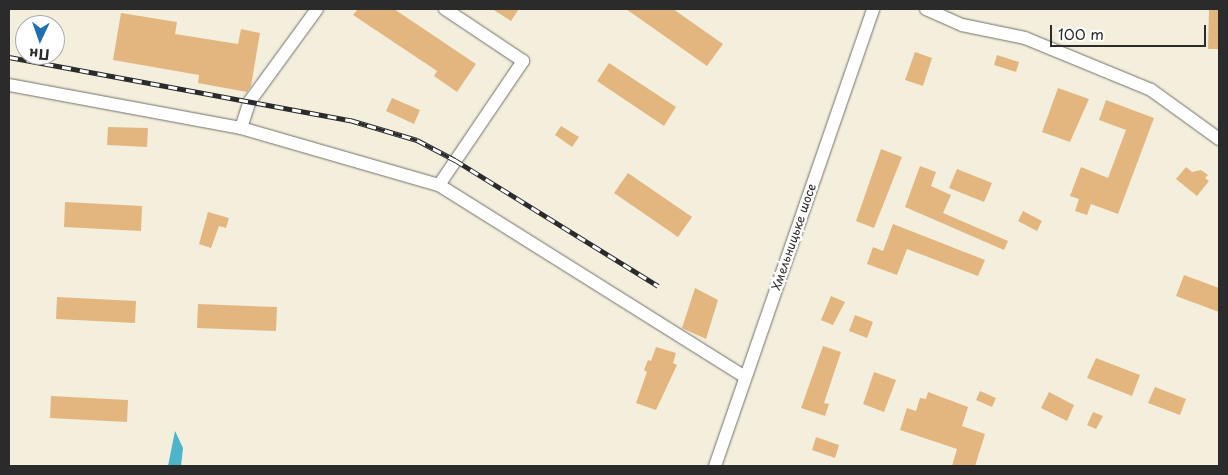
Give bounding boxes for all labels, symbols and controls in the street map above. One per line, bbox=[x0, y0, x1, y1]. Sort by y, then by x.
north arrow bbox=[15, 15, 65, 65]
scale bar bbox=[1053, 15, 1209, 47]
text: 100 m bbox=[1058, 22, 1104, 45]
text: Пн bbox=[29, 43, 50, 65]
street label: Хмельницьке шосе bbox=[769, 182, 819, 292]

